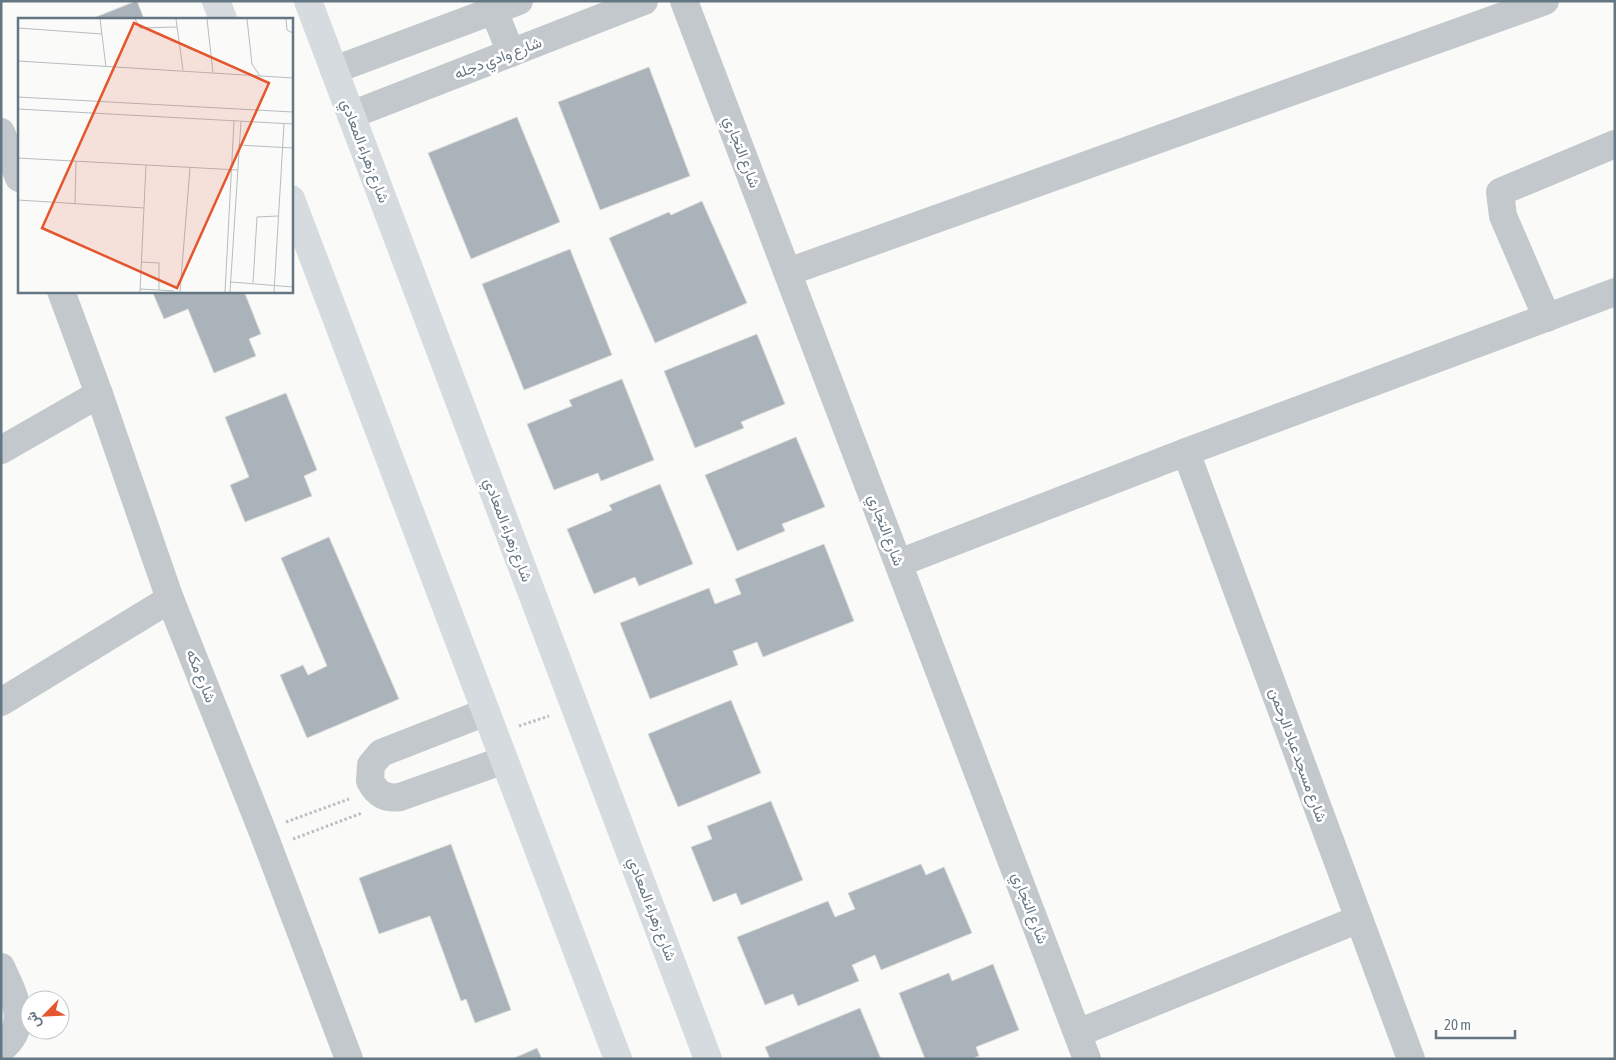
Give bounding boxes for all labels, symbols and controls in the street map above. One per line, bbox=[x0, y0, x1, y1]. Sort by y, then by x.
inset map bbox=[18, 18, 292, 292]
street label: شارع وادي دجله bbox=[452, 33, 546, 87]
street label: شارع زهراء المعادي bbox=[333, 97, 393, 207]
street label: شارع التجاري bbox=[716, 114, 764, 192]
street label: شارع زهراء المعادي bbox=[476, 476, 536, 586]
street label: شارع التجاري bbox=[860, 492, 908, 570]
street label: شارع مكه bbox=[180, 647, 220, 706]
street label: شارع مسجد عباد الرحمن bbox=[1264, 686, 1331, 825]
street label: شارع زهراء المعادي bbox=[620, 855, 680, 965]
street label: شارع التجاري bbox=[1004, 870, 1052, 948]
north arrow bbox=[20, 990, 70, 1040]
scale bar bbox=[1436, 1008, 1515, 1040]
text: ش bbox=[22, 1009, 45, 1031]
text: 20 m bbox=[1444, 1016, 1471, 1033]

